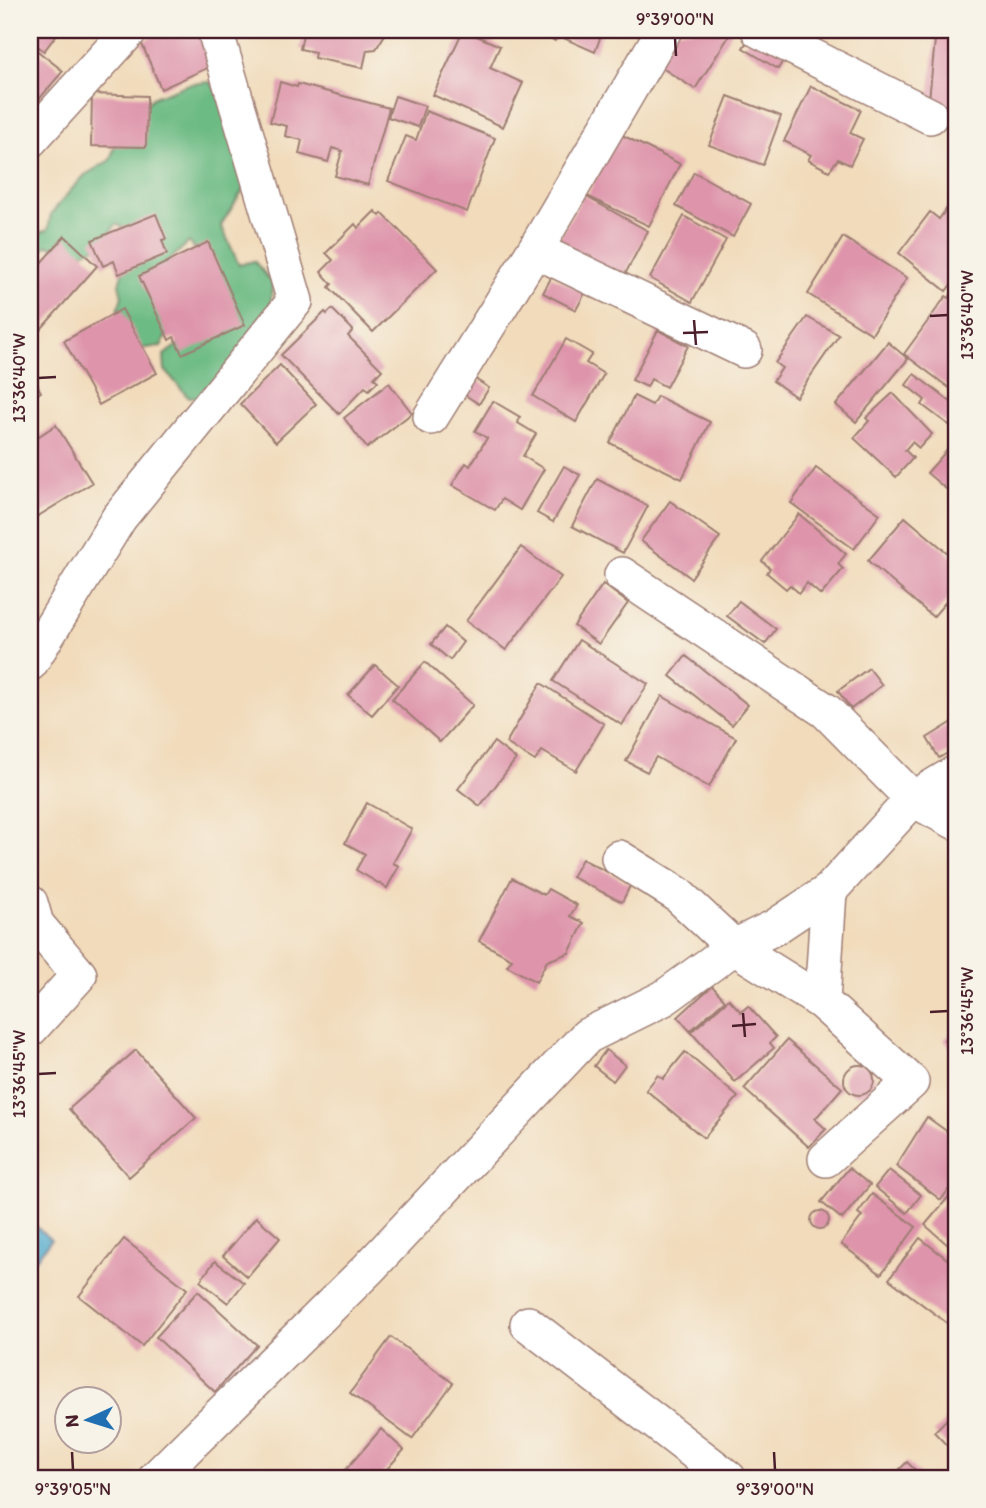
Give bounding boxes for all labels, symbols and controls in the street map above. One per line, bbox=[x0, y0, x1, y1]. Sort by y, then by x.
text: 9°39'00"N bbox=[636, 8, 714, 30]
text: 13°36'40"W bbox=[956, 270, 978, 360]
text: 13°36'40"W bbox=[8, 333, 30, 423]
text: 13°36'45"W bbox=[956, 967, 978, 1055]
text: 13°36'45"W bbox=[8, 1030, 30, 1118]
north arrow bbox=[52, 1386, 122, 1456]
text: N bbox=[60, 1414, 83, 1428]
text: 9°39'05"N bbox=[35, 1478, 111, 1500]
text: 9°39'00"N bbox=[736, 1478, 814, 1500]

